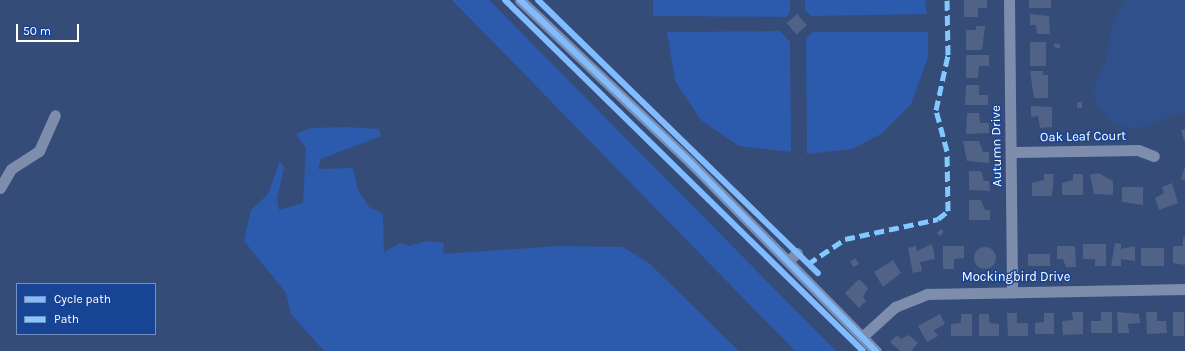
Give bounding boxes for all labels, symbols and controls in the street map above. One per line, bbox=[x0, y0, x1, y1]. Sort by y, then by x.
scale bar bbox=[18, 16, 81, 42]
text: 50 m bbox=[23, 24, 51, 38]
street label: Autumn Drive bbox=[988, 105, 1006, 187]
street label: Oak Leaf Court bbox=[1040, 128, 1126, 146]
street label: Mockingbird Drive bbox=[962, 269, 1070, 285]
legend bbox=[16, 283, 156, 335]
text: Cycle path bbox=[54, 292, 111, 306]
text: Path bbox=[54, 312, 79, 326]

